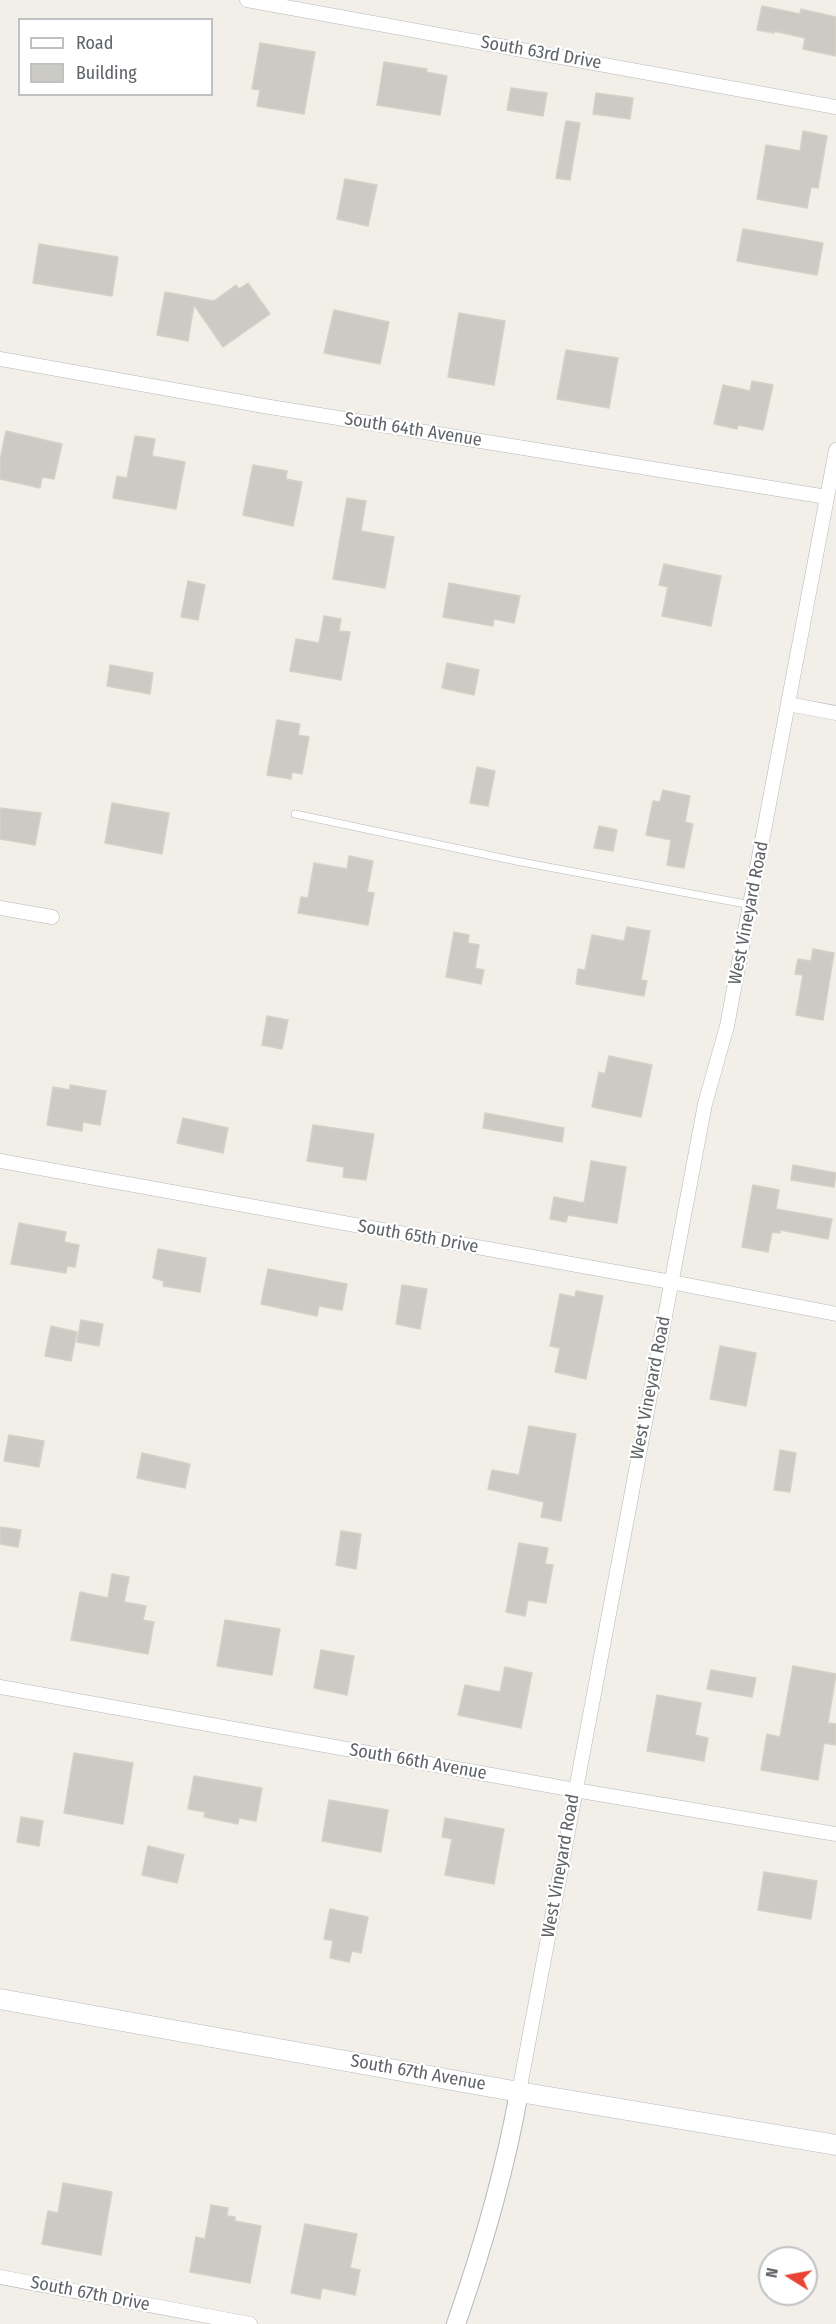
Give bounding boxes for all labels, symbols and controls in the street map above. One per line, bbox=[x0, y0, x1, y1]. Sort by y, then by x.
legend bbox=[18, 18, 213, 96]
text: Road bbox=[76, 32, 113, 54]
street label: South 63rd Drive bbox=[479, 32, 603, 74]
text: Building bbox=[76, 62, 137, 84]
street label: South 64th Avenue bbox=[343, 408, 483, 452]
street label: West Vineyard Road bbox=[725, 839, 773, 987]
street label: South 65th Drive bbox=[356, 1216, 480, 1258]
street label: West Vineyard Road bbox=[627, 1314, 675, 1462]
street label: South 66th Avenue bbox=[348, 1739, 488, 1785]
street label: West Vineyard Road bbox=[538, 1792, 584, 1940]
street label: South 67th Avenue bbox=[349, 2050, 487, 2096]
north arrow bbox=[758, 2246, 818, 2306]
text: N bbox=[762, 2266, 782, 2279]
street label: South 67th Drive bbox=[29, 2272, 151, 2316]

